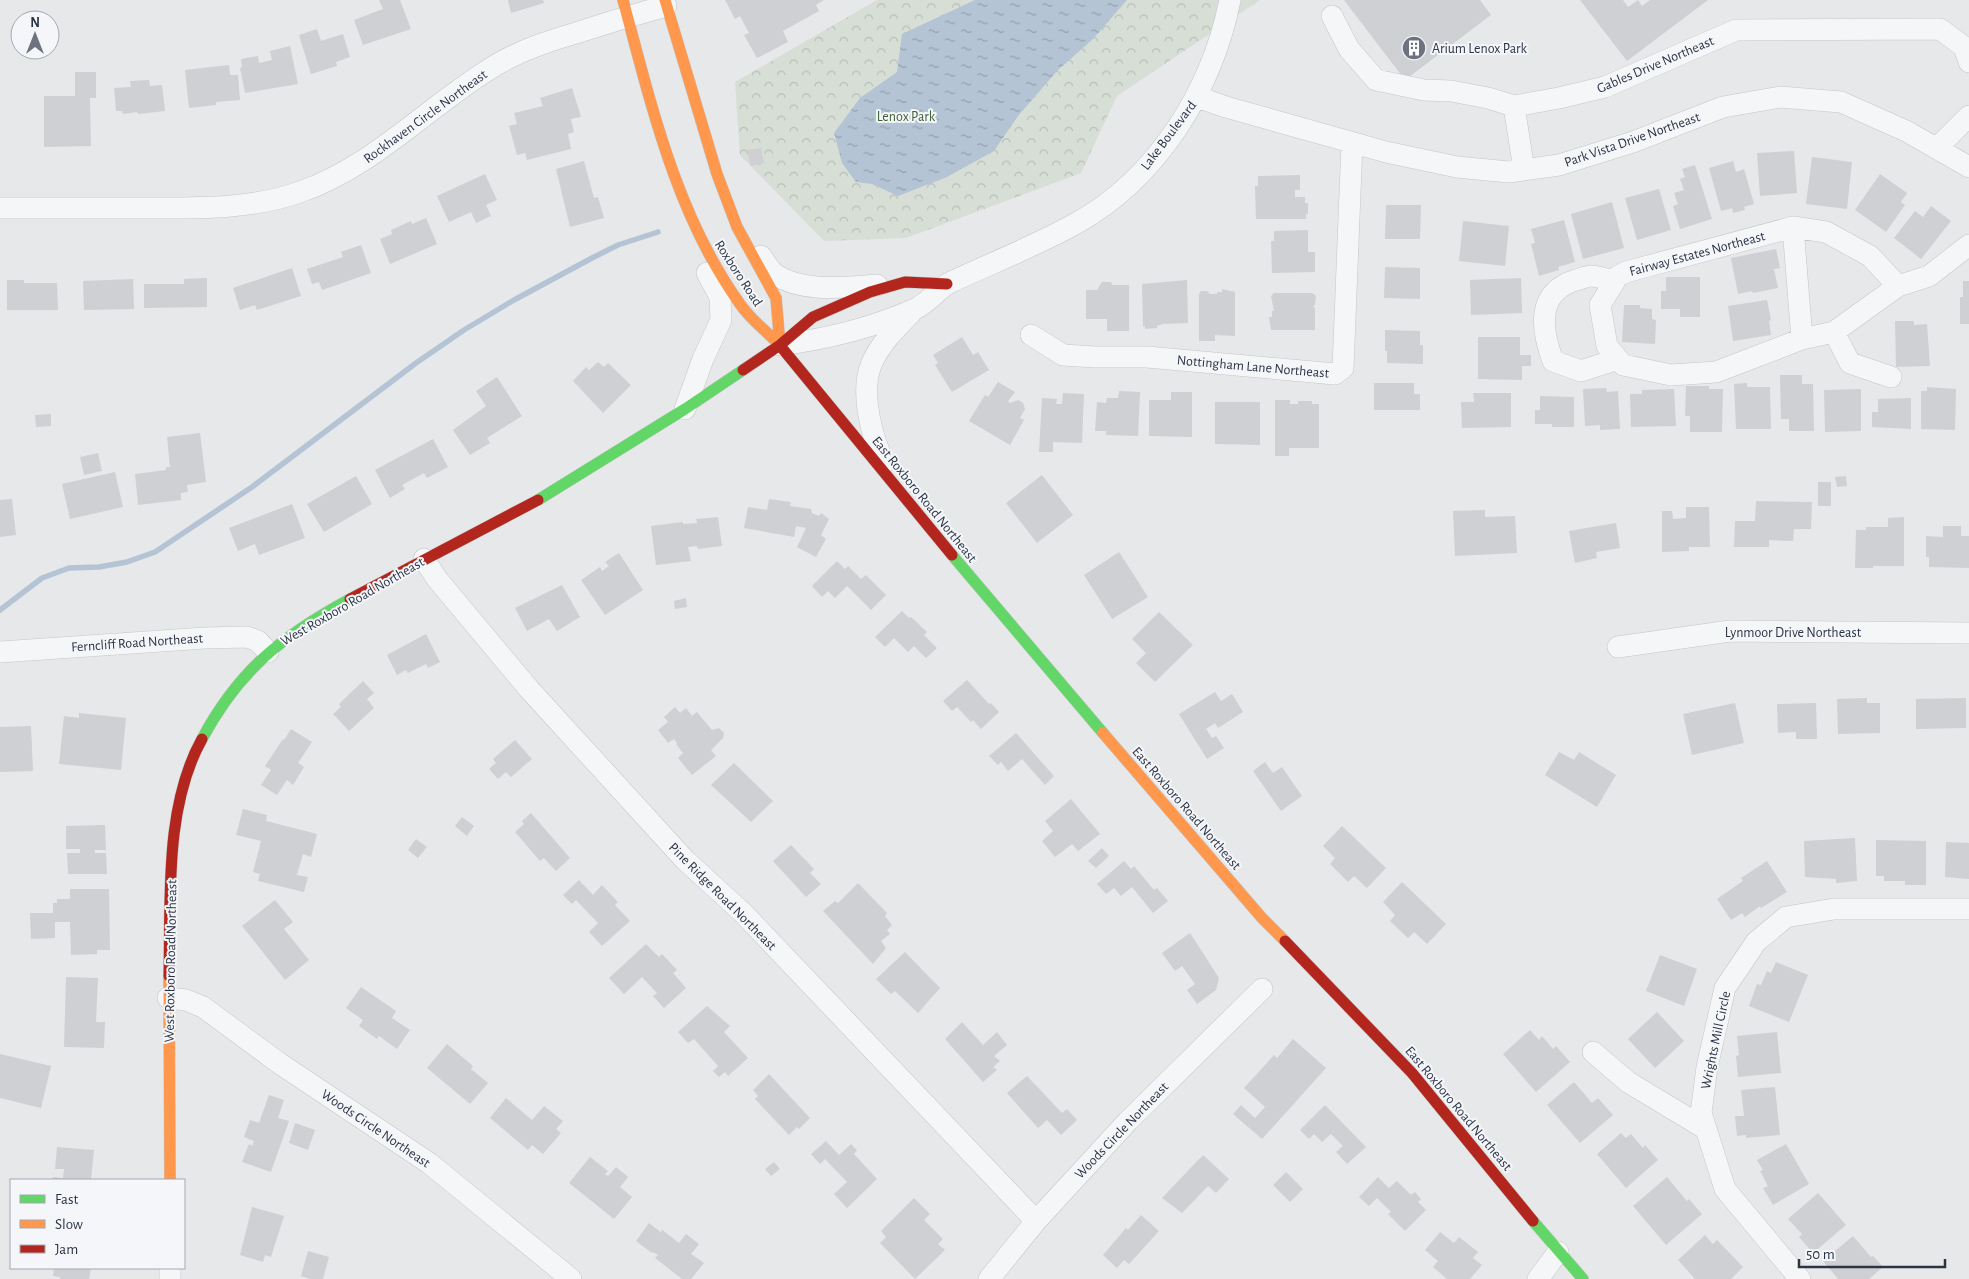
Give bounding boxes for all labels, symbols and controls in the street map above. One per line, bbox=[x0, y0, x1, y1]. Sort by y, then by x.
north arrow bbox=[10, 10, 60, 60]
text: N bbox=[30, 16, 40, 30]
street label: Gables Drive Northeast bbox=[1595, 34, 1716, 96]
building icon: Arium Lenox Park bbox=[1401, 35, 1427, 61]
place label: Arium Lenox Park bbox=[1432, 42, 1528, 56]
street label: Rockhaven Circle Northeast bbox=[361, 67, 490, 166]
street label: Lake Boulevard bbox=[1138, 99, 1199, 173]
park label: Lenox Park bbox=[877, 110, 936, 124]
street label: Park Vista Drive Northeast bbox=[1563, 110, 1702, 170]
street label: Fairway Estates Northeast bbox=[1628, 229, 1767, 279]
street label: Roxboro Road bbox=[712, 238, 765, 309]
street label: Nottingham Lane Northeast bbox=[1176, 353, 1330, 381]
street label: East Roxboro Road Northeast bbox=[869, 434, 980, 566]
street label: West Roxboro Road Northeast bbox=[278, 555, 427, 649]
street label: Lynmoor Drive Northeast bbox=[1725, 626, 1862, 640]
street label: Ferncliff Road Northeast bbox=[71, 631, 204, 655]
street label: East Roxboro Road Northeast bbox=[1129, 745, 1244, 873]
street label: Pine Ridge Road Northeast bbox=[666, 840, 779, 954]
street label: West Roxboro Road Northeast bbox=[163, 879, 179, 1043]
street label: Wrights Mill Circle bbox=[1699, 990, 1733, 1091]
street label: East Roxboro Road Northeast bbox=[1402, 1044, 1515, 1174]
street label: Woods Circle Northeast bbox=[1072, 1079, 1172, 1182]
street label: Woods Circle Northeast bbox=[318, 1087, 433, 1171]
legend bbox=[10, 1179, 185, 1269]
text: Fast bbox=[55, 1192, 79, 1207]
text: Slow bbox=[55, 1217, 83, 1232]
scale bar bbox=[1799, 1236, 1945, 1268]
text: Jam bbox=[55, 1242, 78, 1257]
text: 50 m bbox=[1806, 1247, 1835, 1262]

